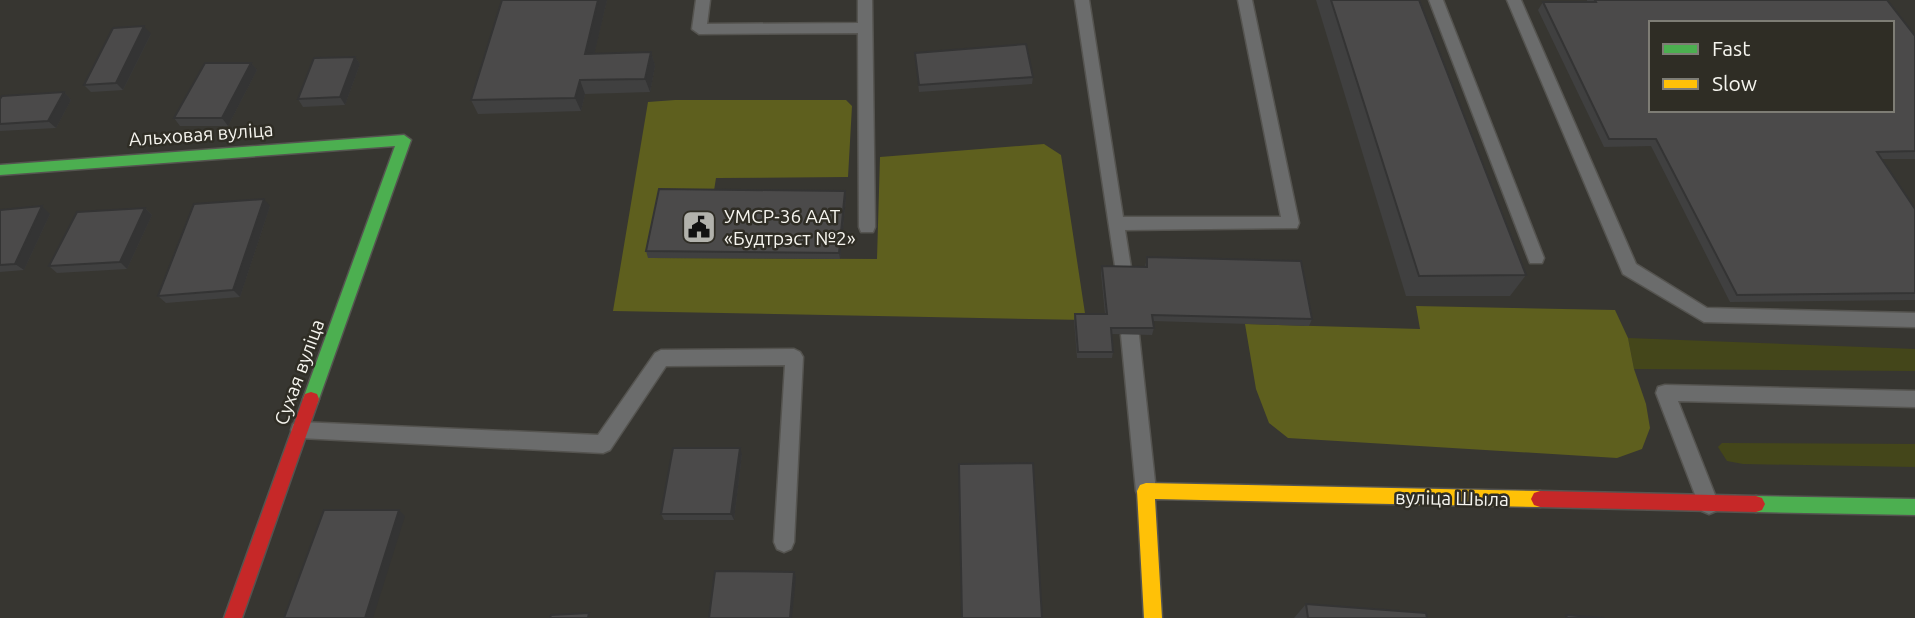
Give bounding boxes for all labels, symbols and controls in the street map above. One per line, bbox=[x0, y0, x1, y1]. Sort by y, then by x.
legend bbox=[1649, 21, 1894, 112]
text: Fast bbox=[1712, 36, 1750, 60]
text: Slow bbox=[1712, 71, 1757, 95]
street label: Альховая вуліца bbox=[128, 118, 274, 150]
place label: УМСР-36 ААТ «Будтрэст №2» bbox=[724, 205, 856, 249]
public building icon: УМСР-36 ААТ «Будтрэст №2» bbox=[680, 208, 718, 246]
street label: Сухая вуліца bbox=[270, 316, 328, 428]
street label: вуліца Шыла bbox=[1395, 486, 1509, 510]

